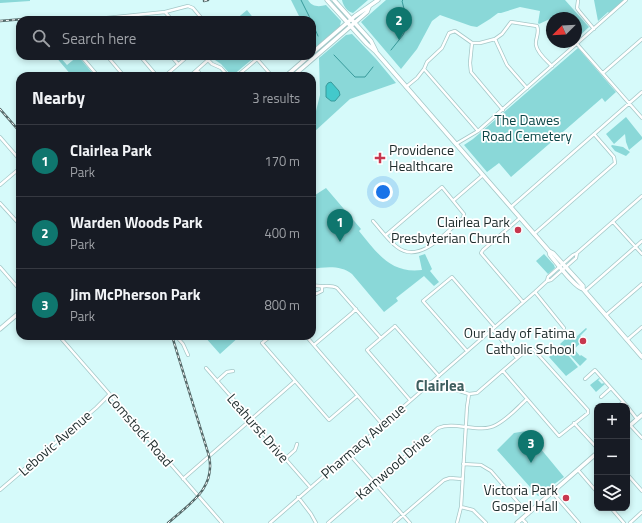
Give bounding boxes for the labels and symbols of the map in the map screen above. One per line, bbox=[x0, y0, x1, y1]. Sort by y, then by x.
pin: 2 bbox=[386, 7, 412, 40]
north arrow bbox=[546, 12, 582, 48]
park label: The Dawes Road Cemetery bbox=[482, 109, 572, 146]
place label: Providence Healthcare bbox=[389, 139, 454, 176]
marker: Providence Healthcare bbox=[374, 152, 386, 164]
your location bbox=[373, 182, 393, 202]
pin: 1 bbox=[327, 209, 353, 242]
place label: Clairlea Park Presbyterian Church bbox=[391, 211, 510, 248]
marker: Clairlea Park Presbyterian Church bbox=[513, 225, 523, 235]
place label: Our Lady of Fatima Catholic School bbox=[464, 322, 575, 359]
marker: Our Lady of Fatima Catholic School bbox=[578, 336, 588, 346]
district label: Clairlea bbox=[416, 374, 465, 397]
street label: Comstock Road bbox=[102, 388, 178, 471]
street label: Leahurst Drive bbox=[222, 388, 294, 467]
street label: Pharmacy Avenue bbox=[316, 398, 410, 483]
street label: Lebovic Avenue bbox=[13, 405, 96, 480]
street label: Karnwood Drive bbox=[350, 427, 435, 504]
pin: 3 bbox=[518, 430, 544, 463]
place label: Victoria Park Gospel Hall bbox=[484, 479, 558, 516]
marker: Victoria Park Gospel Hall bbox=[561, 493, 571, 503]

